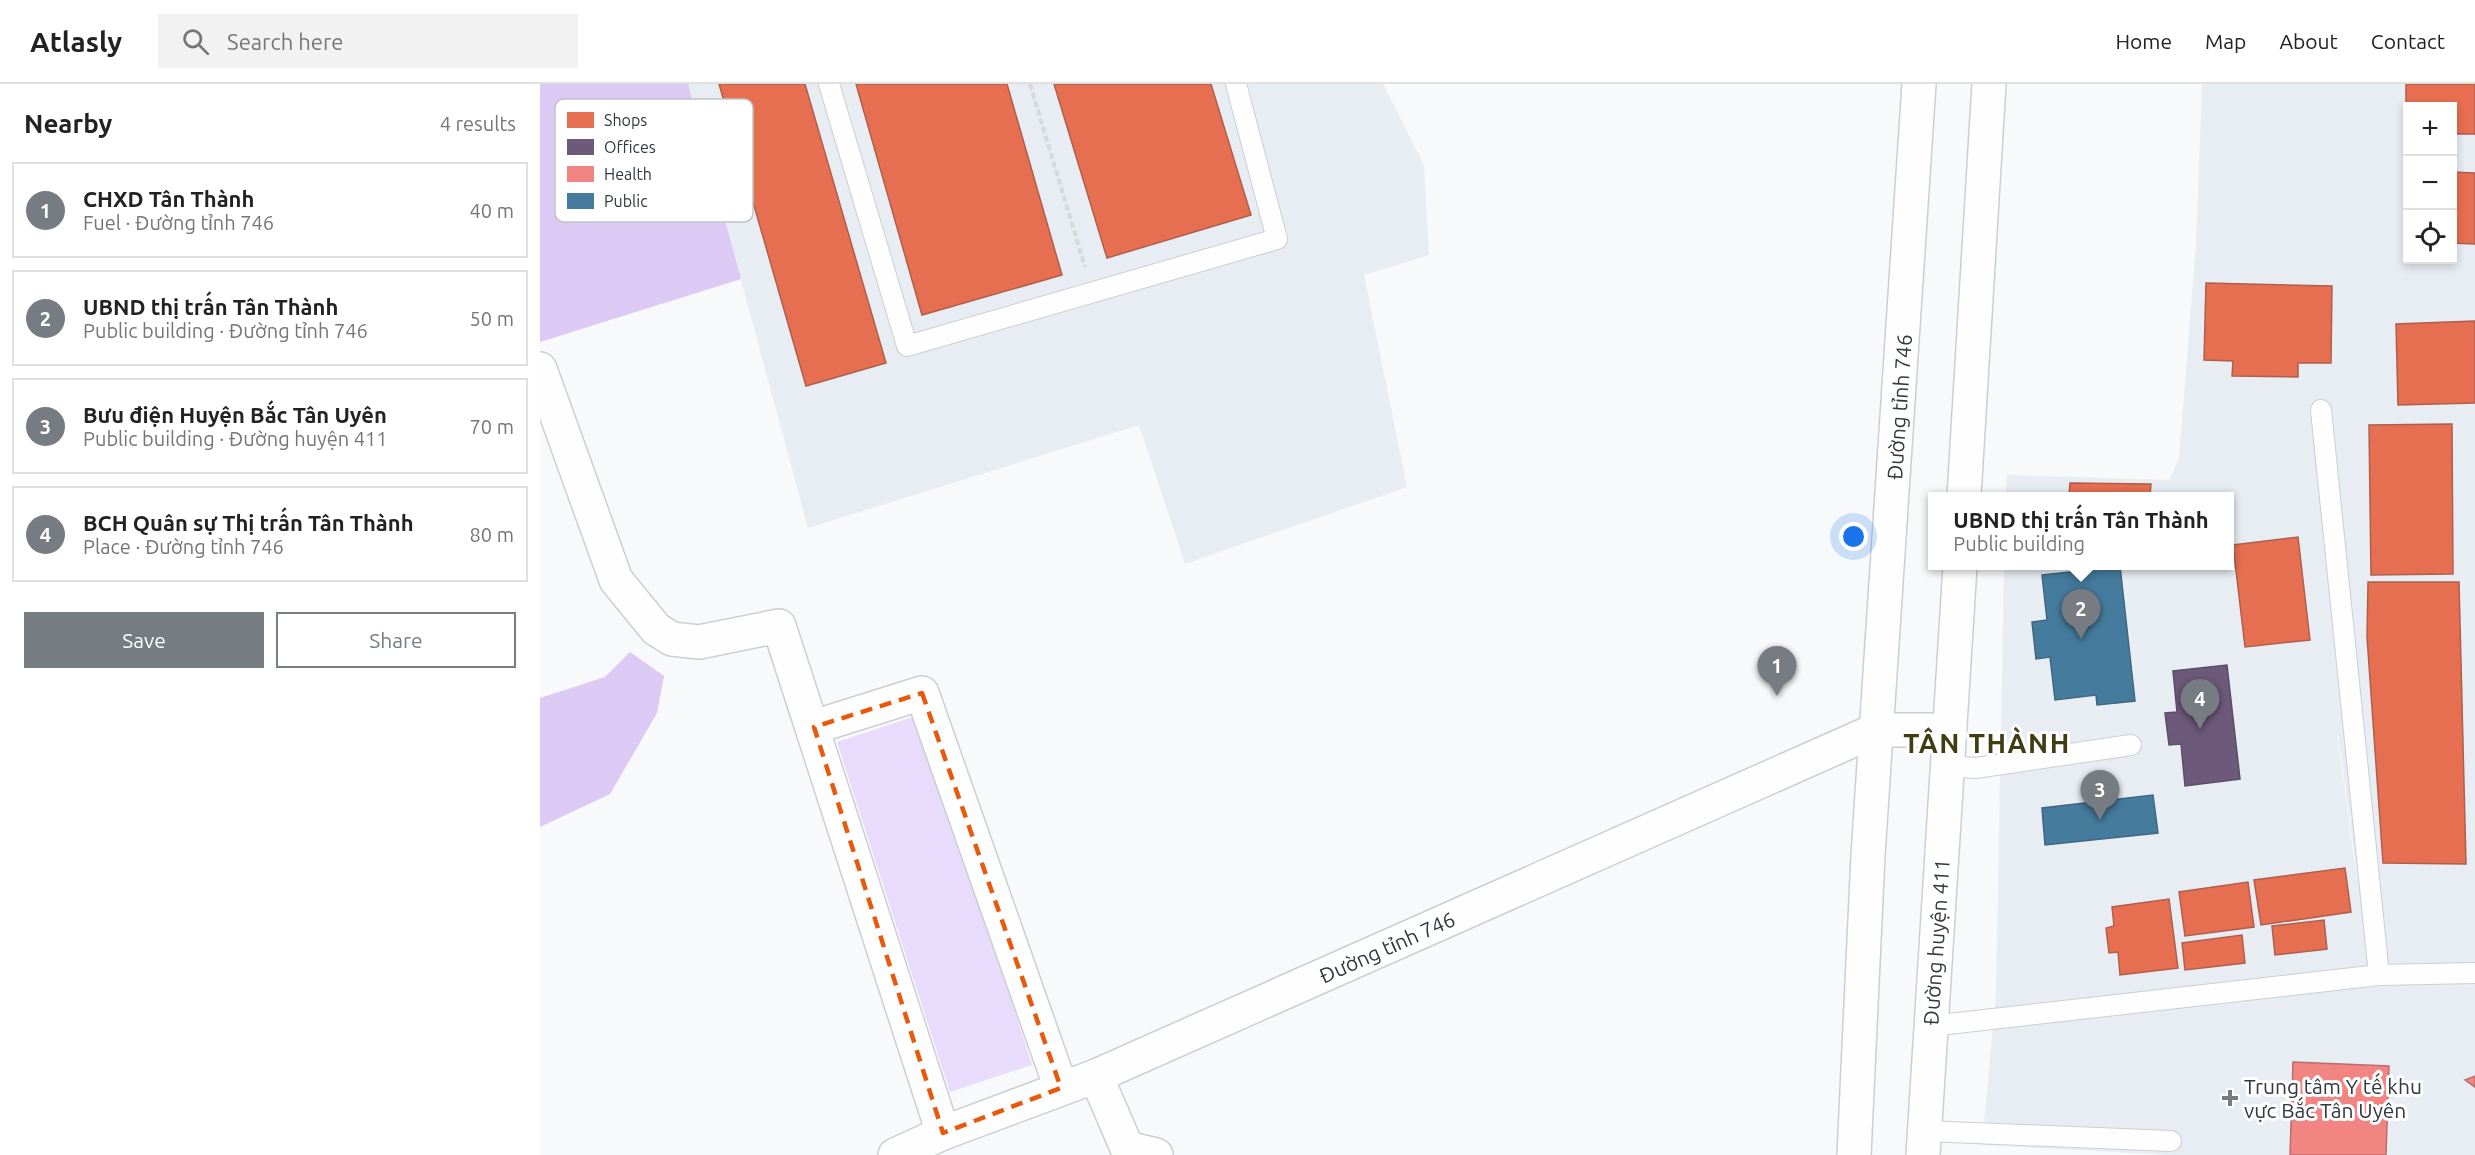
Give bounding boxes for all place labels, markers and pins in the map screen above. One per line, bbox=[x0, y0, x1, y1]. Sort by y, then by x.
pin: 2 bbox=[2062, 590, 2100, 639]
pin: 1 bbox=[1758, 646, 1796, 696]
pin: 4 bbox=[2180, 680, 2220, 729]
pin: 3 bbox=[2080, 770, 2120, 820]
place label: Trung tâm Y tế khu vực Bắc Tân Uyên bbox=[2244, 1072, 2422, 1122]
marker: Trung tâm Y tế khu vực Bắc Tân Uyên bbox=[2221, 1089, 2239, 1107]

